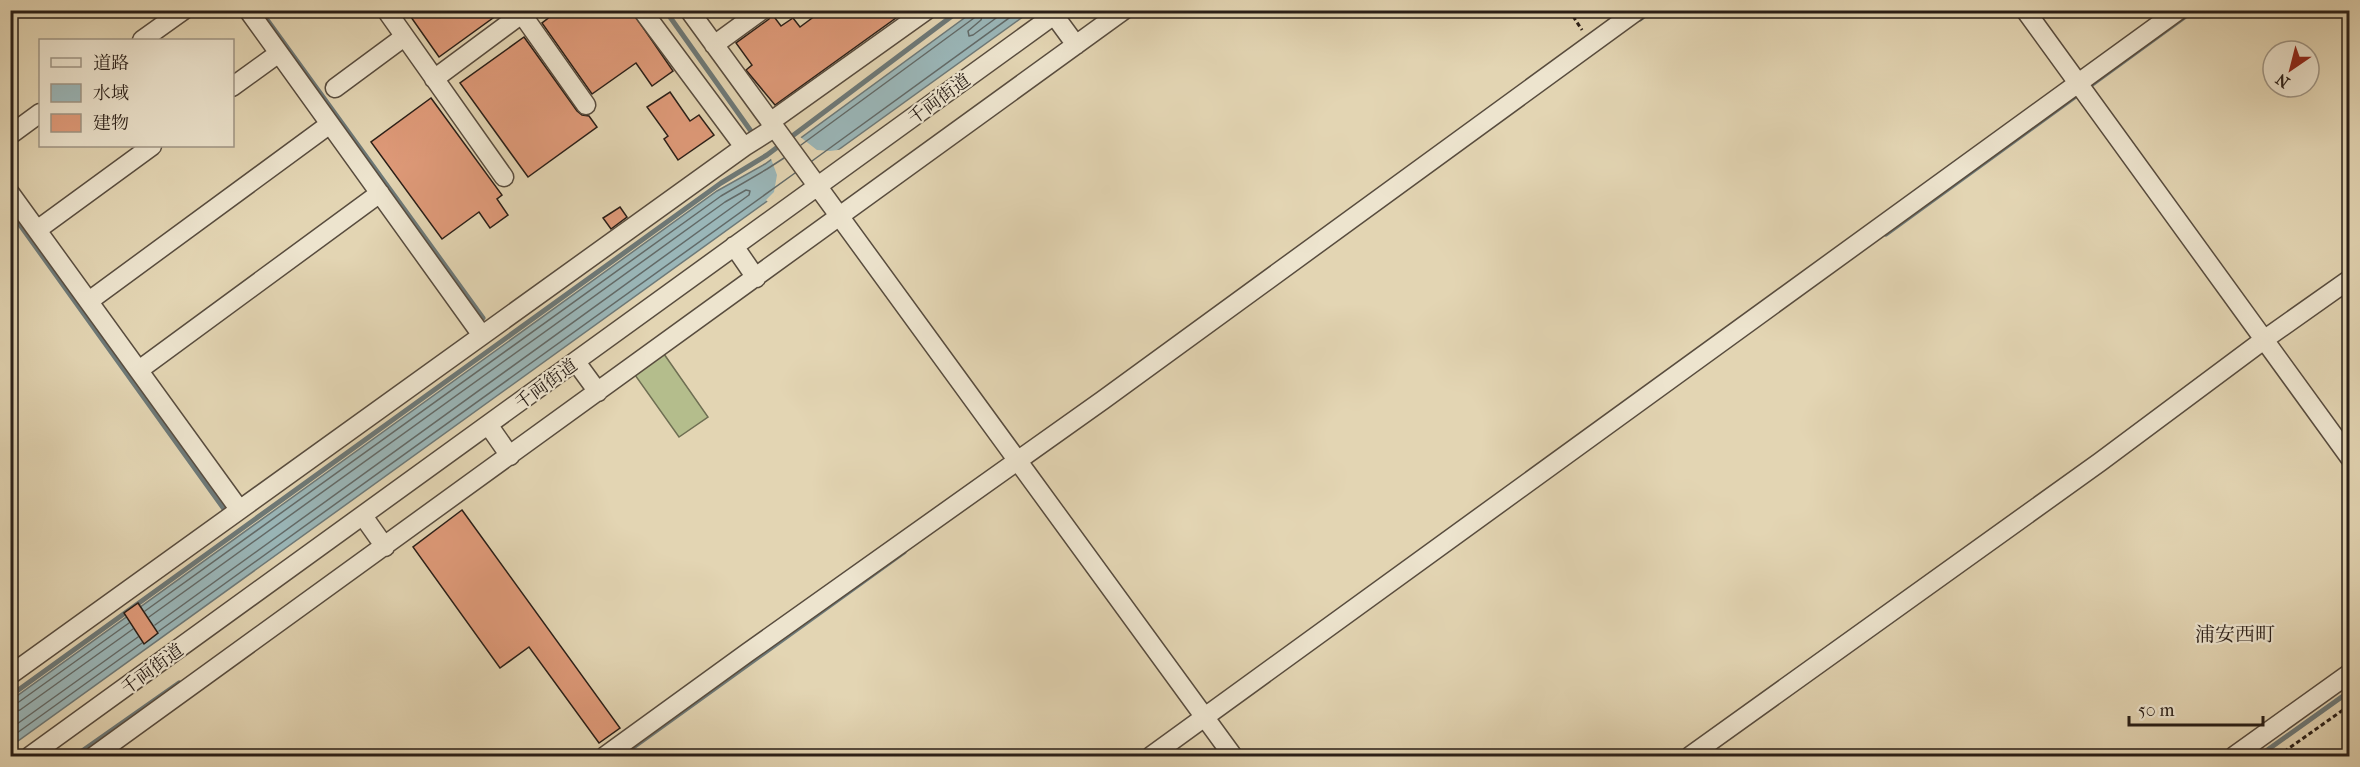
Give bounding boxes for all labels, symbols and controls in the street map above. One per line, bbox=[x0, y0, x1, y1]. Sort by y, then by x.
legend bbox=[39, 39, 234, 147]
north arrow bbox=[2261, 39, 2321, 99]
text: 道路 bbox=[93, 53, 129, 74]
text: N bbox=[2272, 69, 2293, 92]
street label: 千両街道 bbox=[904, 70, 975, 129]
text: 水域 bbox=[93, 83, 129, 104]
text: 建物 bbox=[93, 113, 129, 134]
street label: 千両街道 bbox=[511, 355, 582, 414]
district label: 浦安西町 bbox=[2195, 623, 2275, 646]
street label: 千両街道 bbox=[117, 640, 188, 699]
scale bar bbox=[2129, 689, 2262, 727]
text: 50 m bbox=[2138, 700, 2175, 721]

